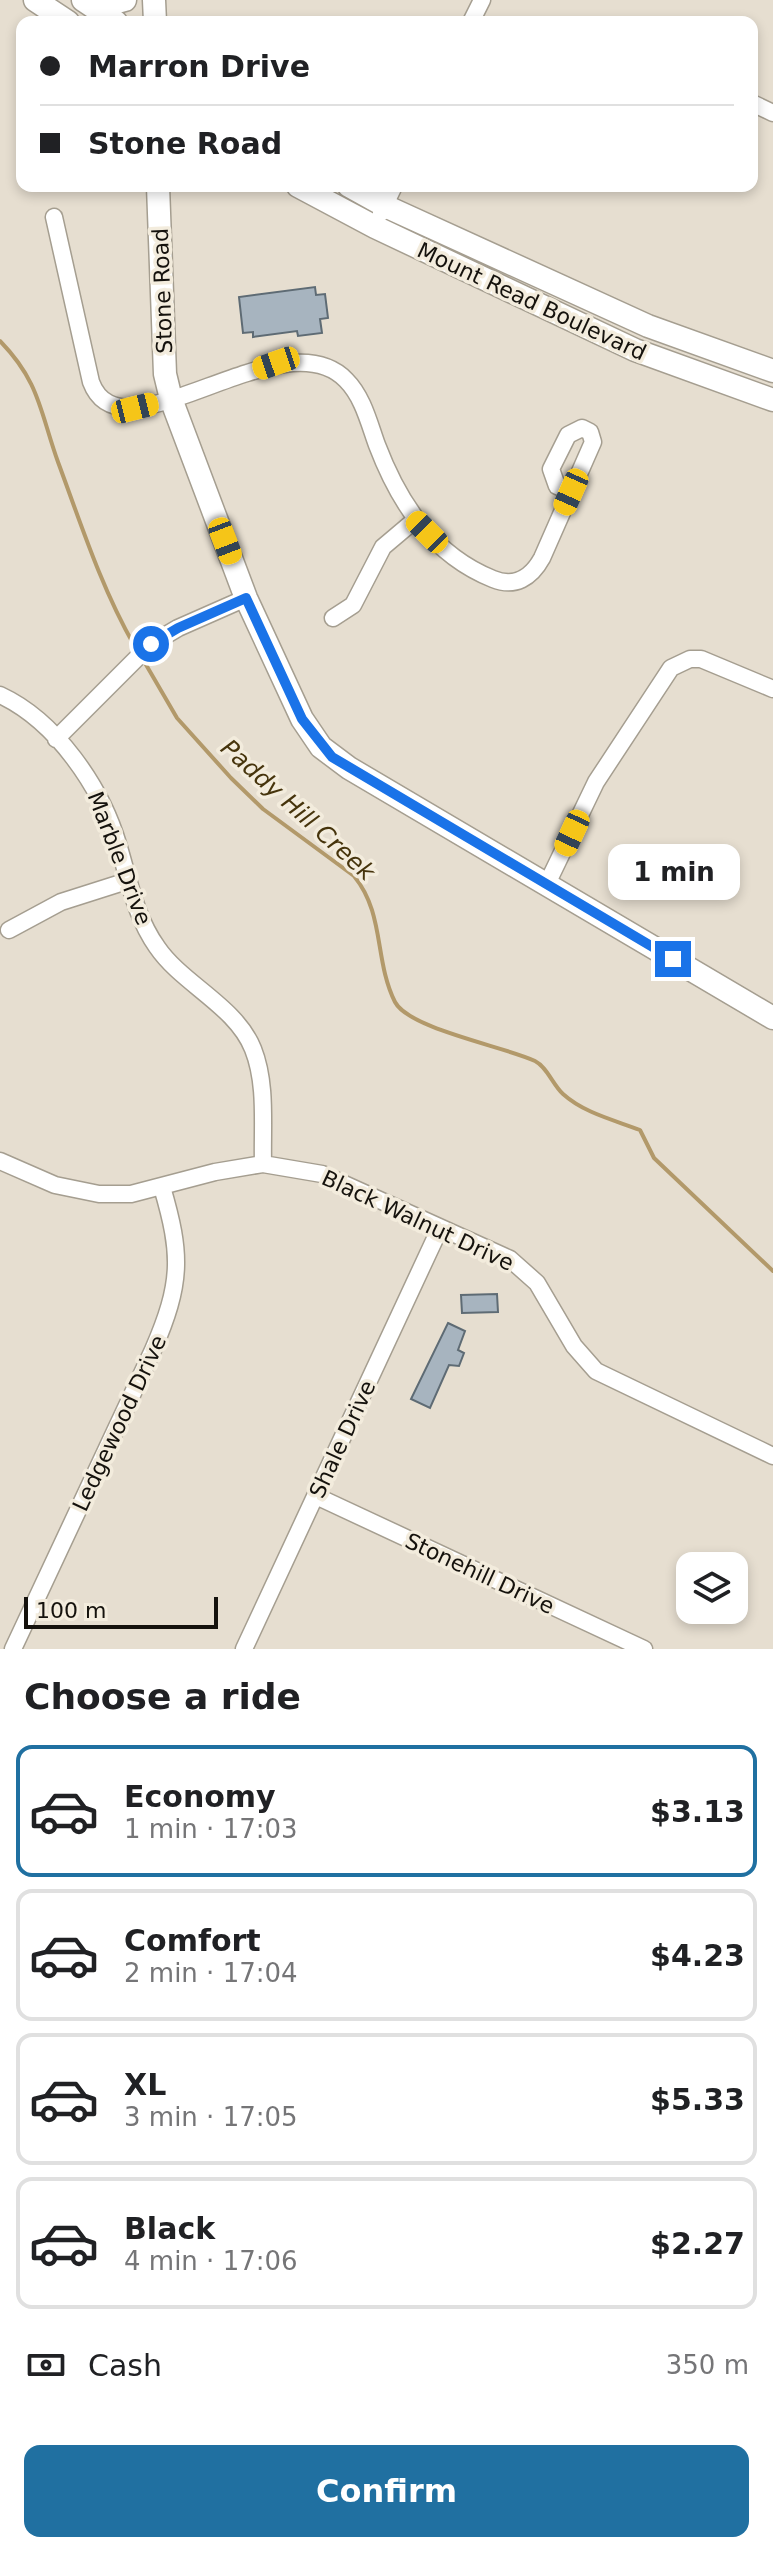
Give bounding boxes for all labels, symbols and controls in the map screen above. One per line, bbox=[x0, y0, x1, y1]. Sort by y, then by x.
text: Marron Drive bbox=[88, 49, 310, 84]
text: Stone Road bbox=[88, 126, 282, 161]
street label: Stone Road bbox=[148, 228, 177, 354]
street label: Mount Read Boulevard bbox=[413, 237, 650, 366]
car bbox=[249, 344, 303, 382]
car bbox=[109, 391, 161, 425]
car bbox=[550, 465, 592, 519]
car bbox=[402, 507, 452, 557]
car bbox=[205, 514, 245, 568]
route start bbox=[133, 626, 169, 662]
water label: Paddy Hill Creek bbox=[215, 734, 381, 887]
street label: Marble Drive bbox=[83, 788, 156, 928]
car bbox=[551, 806, 593, 860]
callout: 1 min bbox=[607, 843, 739, 899]
text: 1 min bbox=[633, 857, 715, 887]
route end bbox=[655, 941, 691, 977]
street label: Black Walnut Drive bbox=[318, 1165, 518, 1276]
street label: Ledgewood Drive bbox=[68, 1331, 171, 1515]
street label: Shale Drive bbox=[304, 1377, 381, 1502]
street label: Stonehill Drive bbox=[401, 1528, 558, 1619]
map controls bbox=[676, 1552, 748, 1624]
button: layers bbox=[676, 1552, 748, 1624]
scale bar bbox=[24, 1593, 218, 1629]
text: 100 m bbox=[36, 1598, 106, 1623]
text: Choose a ride bbox=[24, 1676, 301, 1717]
icon: car bbox=[28, 1775, 100, 1847]
text: Economy bbox=[124, 1779, 276, 1814]
text: $3.13 bbox=[650, 1794, 745, 1829]
text: 1 min · 17:03 bbox=[124, 1814, 298, 1844]
icon: car bbox=[28, 1919, 100, 1991]
text: Comfort bbox=[124, 1923, 261, 1958]
text: $4.23 bbox=[650, 1938, 745, 1973]
text: 2 min · 17:04 bbox=[124, 1958, 298, 1988]
icon: car bbox=[28, 2063, 100, 2135]
text: XL bbox=[124, 2067, 166, 2102]
text: $5.33 bbox=[650, 2082, 745, 2117]
text: 3 min · 17:05 bbox=[124, 2102, 298, 2132]
icon: car bbox=[28, 2207, 100, 2279]
text: Black bbox=[124, 2211, 215, 2246]
text: $2.27 bbox=[650, 2226, 745, 2261]
text: 4 min · 17:06 bbox=[124, 2246, 298, 2276]
icon: cash bbox=[24, 2343, 68, 2387]
text: Cash bbox=[88, 2348, 162, 2383]
text: 350 m bbox=[666, 2350, 749, 2380]
button: Confirm bbox=[24, 2445, 749, 2537]

